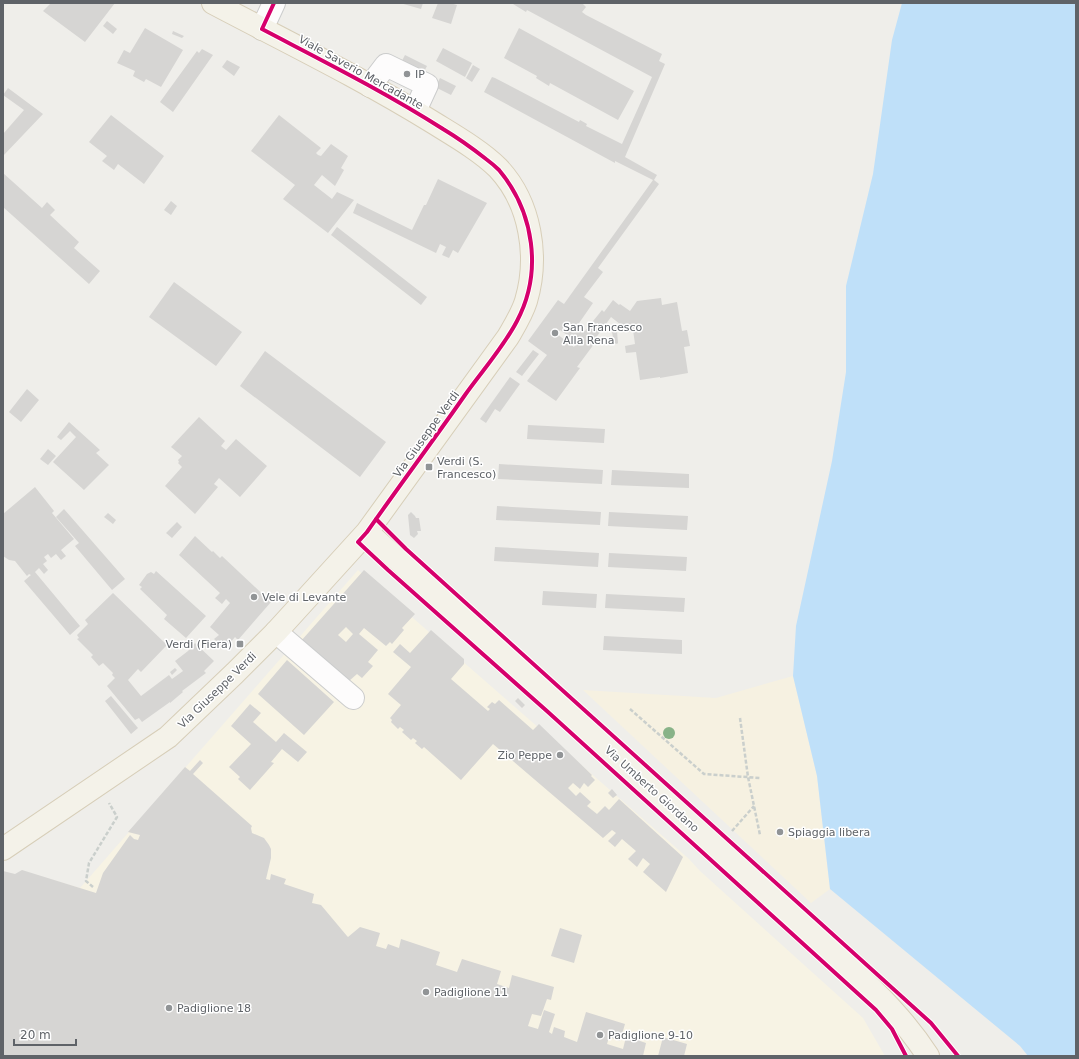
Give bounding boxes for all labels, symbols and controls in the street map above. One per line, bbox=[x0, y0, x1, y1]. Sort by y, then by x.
street label: Viale Saverio Mercadante bbox=[296, 33, 425, 112]
place label: IP bbox=[415, 68, 425, 81]
marker: IP bbox=[402, 69, 412, 79]
place label: San Francesco Alla Rena bbox=[563, 321, 643, 347]
marker: San Francesco Alla Rena bbox=[550, 328, 560, 338]
street label: Via Giuseppe Verdi bbox=[391, 389, 462, 480]
place label: Verdi (S. Francesco) bbox=[437, 455, 496, 481]
marker: Verdi (S. Francesco) bbox=[424, 462, 434, 472]
place label: Vele di Levante bbox=[262, 591, 347, 604]
marker: Vele di Levante bbox=[249, 592, 259, 602]
place label: Verdi (Fiera) bbox=[166, 638, 232, 651]
marker: Verdi (Fiera) bbox=[235, 639, 245, 649]
street label: Via Giuseppe Verdi bbox=[176, 650, 259, 731]
street label: Via Umberto Giordano bbox=[602, 744, 702, 835]
place label: Zio Peppe bbox=[497, 749, 552, 762]
marker: Zio Peppe bbox=[555, 750, 565, 760]
place label: Spiaggia libera bbox=[788, 826, 870, 839]
marker: Spiaggia libera bbox=[775, 827, 785, 837]
place label: Padiglione 11 bbox=[434, 986, 508, 999]
marker: Padiglione 11 bbox=[421, 987, 431, 997]
place label: Padiglione 18 bbox=[177, 1002, 251, 1015]
marker: Padiglione 18 bbox=[164, 1003, 174, 1013]
scale bar bbox=[14, 1021, 76, 1047]
text: 20 m bbox=[20, 1028, 51, 1042]
place label: Padiglione 9-10 bbox=[608, 1029, 693, 1042]
marker: Padiglione 9-10 bbox=[595, 1030, 605, 1040]

